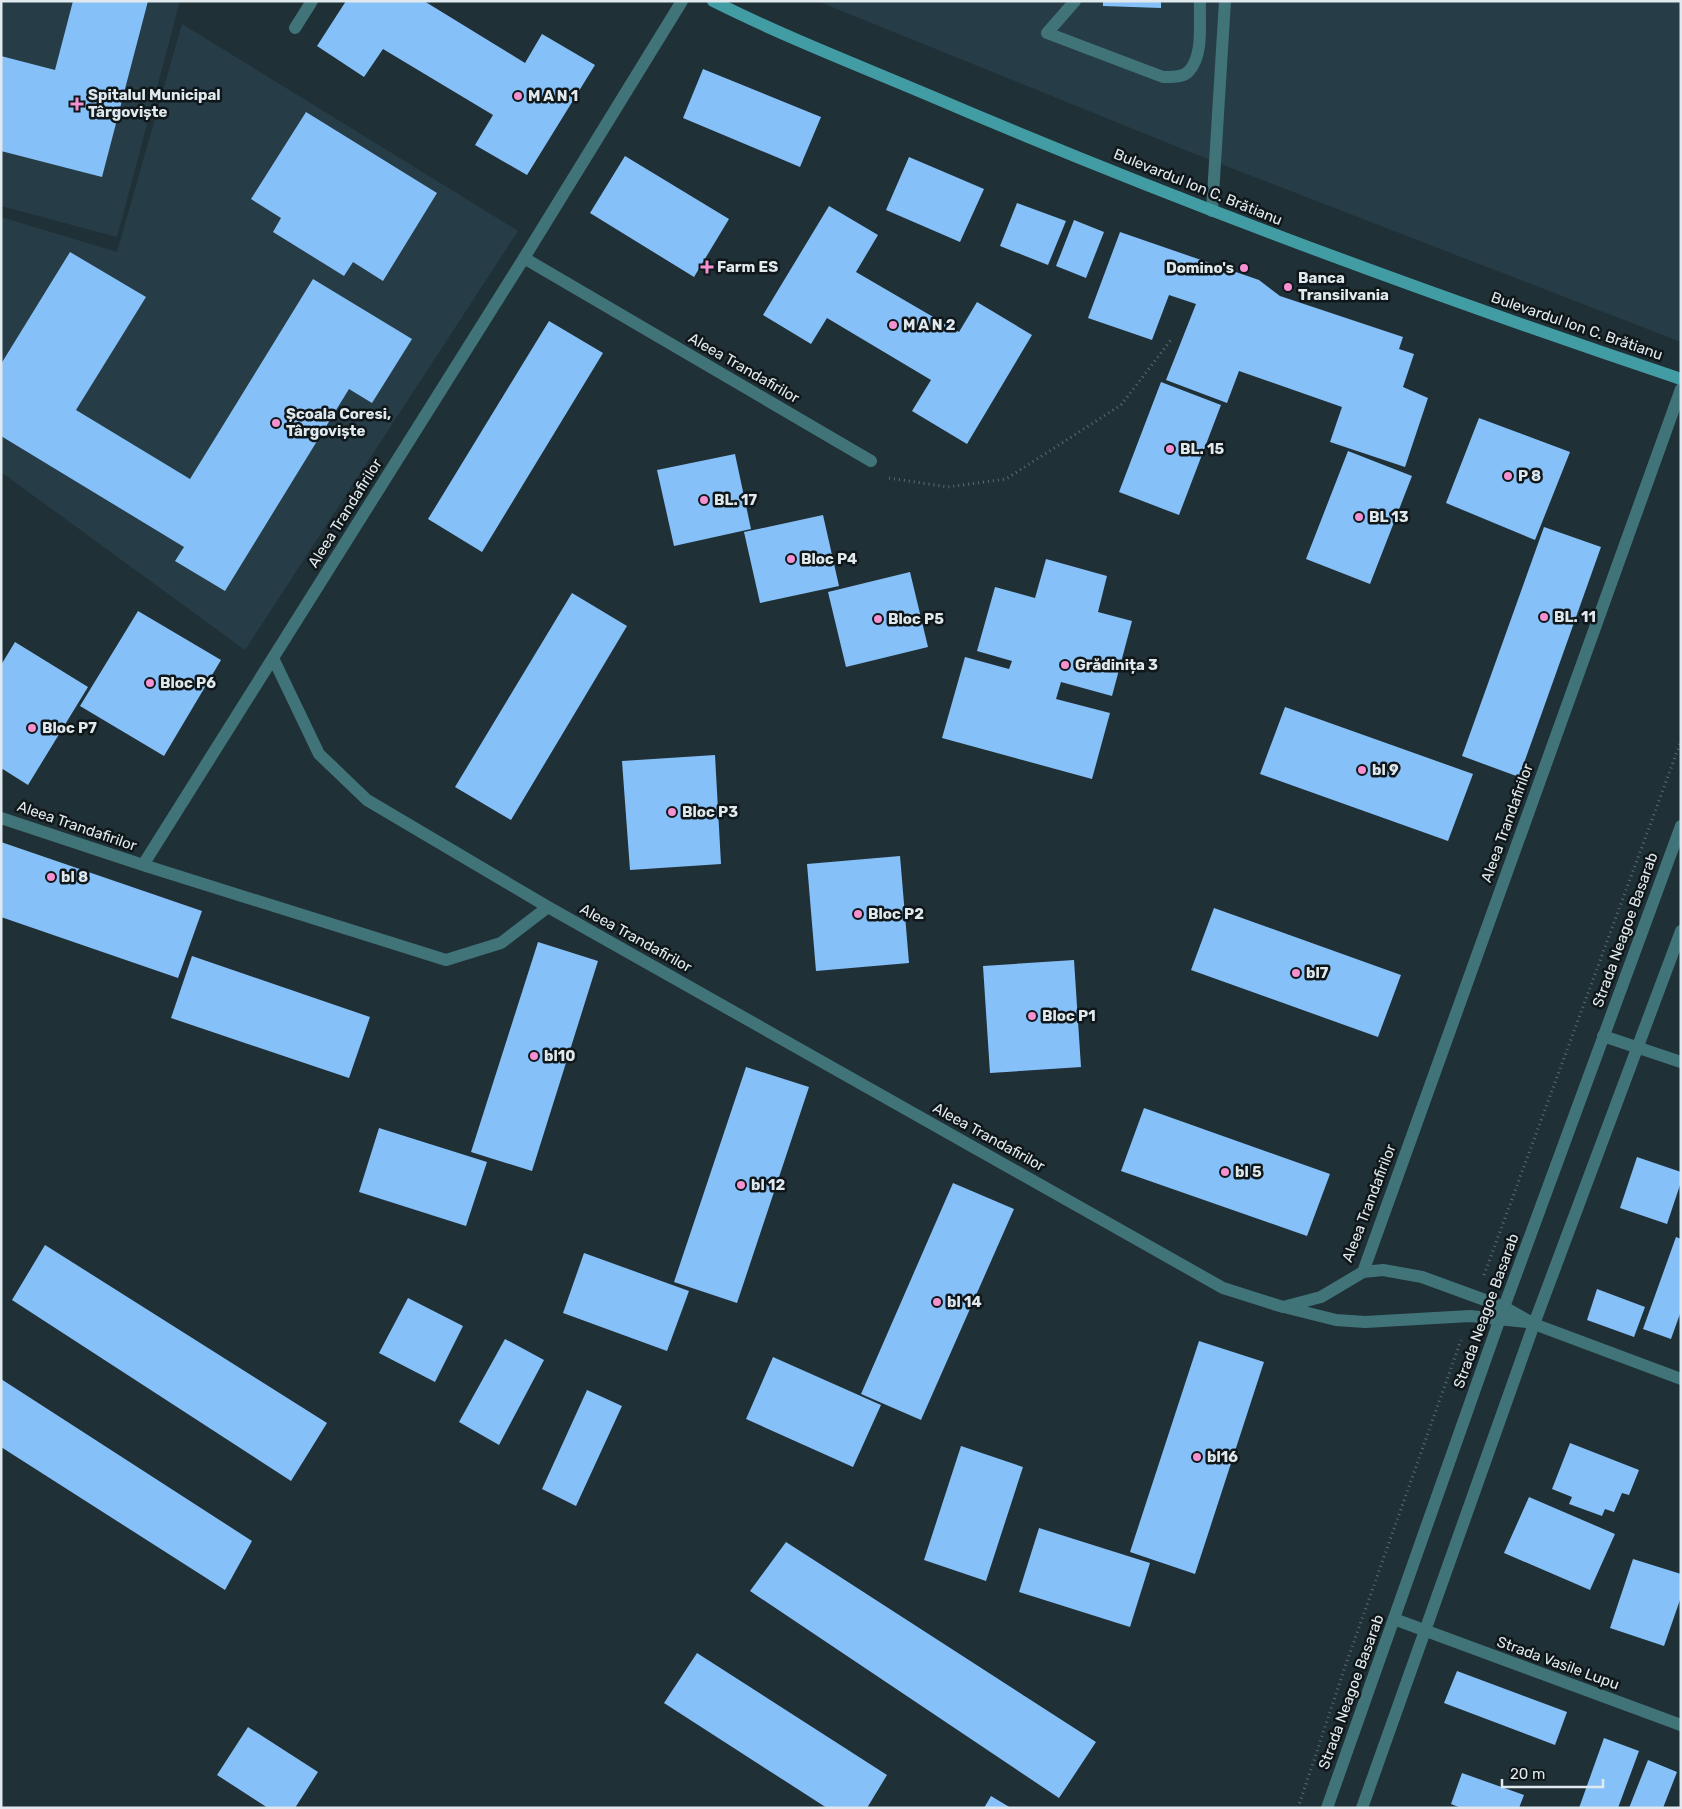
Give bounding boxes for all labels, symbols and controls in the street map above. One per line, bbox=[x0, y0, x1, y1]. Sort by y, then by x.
place label: Spitalul Municipal Târgoviște bbox=[88, 86, 221, 121]
place label: M A N 1 bbox=[528, 87, 578, 105]
marker: M A N 1 bbox=[512, 90, 524, 102]
marker: Spitalul Municipal Târgoviște bbox=[70, 97, 84, 111]
street label: Bulevardul Ion C. Brătianu bbox=[1111, 145, 1285, 229]
place label: Farm ES bbox=[717, 258, 778, 276]
place label: Domino's bbox=[1166, 259, 1234, 277]
marker: Farm ES bbox=[701, 261, 713, 273]
marker: Domino's bbox=[1238, 262, 1250, 274]
place label: Banca Transilvania bbox=[1298, 269, 1389, 304]
marker: Banca Transilvania bbox=[1282, 281, 1294, 293]
street label: Bulevardul Ion C. Brătianu bbox=[1489, 288, 1665, 364]
place label: M A N 2 bbox=[903, 316, 956, 334]
marker: M A N 2 bbox=[887, 319, 899, 331]
street label: Aleea Trandafirilor bbox=[685, 329, 803, 407]
place label: Școala Coresi, Târgoviște bbox=[286, 405, 391, 440]
marker: Școala Coresi, Târgoviște bbox=[270, 417, 282, 429]
place label: BL. 15 bbox=[1180, 440, 1224, 458]
marker: BL. 15 bbox=[1164, 443, 1176, 455]
street label: Aleea Trandafirilor bbox=[304, 455, 386, 571]
place label: P 8 bbox=[1518, 467, 1541, 485]
marker: P 8 bbox=[1502, 470, 1514, 482]
place label: BL. 17 bbox=[714, 491, 757, 509]
marker: BL. 17 bbox=[698, 494, 710, 506]
place label: BL 13 bbox=[1369, 508, 1409, 526]
marker: BL 13 bbox=[1353, 511, 1365, 523]
place label: Bloc P4 bbox=[801, 550, 857, 568]
marker: Bloc P4 bbox=[785, 553, 797, 565]
place label: BL. 11 bbox=[1554, 608, 1596, 626]
place label: Bloc P5 bbox=[888, 610, 944, 628]
marker: BL. 11 bbox=[1538, 611, 1550, 623]
marker: Bloc P5 bbox=[872, 613, 884, 625]
place label: Grădinița 3 bbox=[1075, 656, 1158, 674]
marker: Grădinița 3 bbox=[1059, 659, 1071, 671]
place label: Bloc P6 bbox=[160, 674, 216, 692]
marker: Bloc P6 bbox=[144, 677, 156, 689]
place label: Bloc P7 bbox=[42, 719, 97, 737]
marker: Bloc P7 bbox=[26, 722, 38, 734]
place label: bl 9 bbox=[1372, 761, 1399, 779]
street label: Aleea Trandafirilor bbox=[1477, 761, 1537, 885]
marker: bl 9 bbox=[1356, 764, 1368, 776]
street label: Aleea Trandafirilor bbox=[15, 797, 139, 855]
place label: Bloc P3 bbox=[682, 803, 738, 821]
marker: Bloc P3 bbox=[666, 806, 678, 818]
street label: Strada Neagoe Basarab bbox=[1589, 850, 1661, 1010]
place label: bl 8 bbox=[61, 868, 88, 886]
marker: bl 8 bbox=[45, 871, 57, 883]
street label: Aleea Trandafirilor bbox=[577, 900, 695, 976]
place label: Bloc P2 bbox=[868, 905, 924, 923]
marker: Bloc P2 bbox=[852, 908, 864, 920]
place label: bl7 bbox=[1306, 964, 1329, 982]
marker: bl7 bbox=[1290, 967, 1302, 979]
place label: Bloc P1 bbox=[1042, 1007, 1096, 1025]
marker: Bloc P1 bbox=[1026, 1010, 1038, 1022]
place label: bl10 bbox=[544, 1047, 575, 1065]
marker: bl10 bbox=[528, 1050, 540, 1062]
street label: Aleea Trandafirilor bbox=[930, 1099, 1048, 1175]
street label: Aleea Trandafirilor bbox=[1338, 1141, 1400, 1265]
place label: bl 5 bbox=[1235, 1163, 1262, 1181]
marker: bl 5 bbox=[1219, 1166, 1231, 1178]
place label: bl 12 bbox=[751, 1176, 785, 1194]
marker: bl 12 bbox=[735, 1179, 747, 1191]
street label: Strada Neagoe Basarab bbox=[1450, 1231, 1522, 1391]
place label: bl 14 bbox=[947, 1293, 982, 1311]
marker: bl 14 bbox=[931, 1296, 943, 1308]
place label: bl16 bbox=[1207, 1448, 1238, 1466]
marker: bl16 bbox=[1191, 1451, 1203, 1463]
street label: Strada Neagoe Basarab bbox=[1315, 1612, 1387, 1772]
street label: Strada Vasile Lupu bbox=[1494, 1632, 1622, 1694]
scale bar bbox=[1502, 1756, 1603, 1788]
text: 20 m bbox=[1510, 1765, 1545, 1783]

